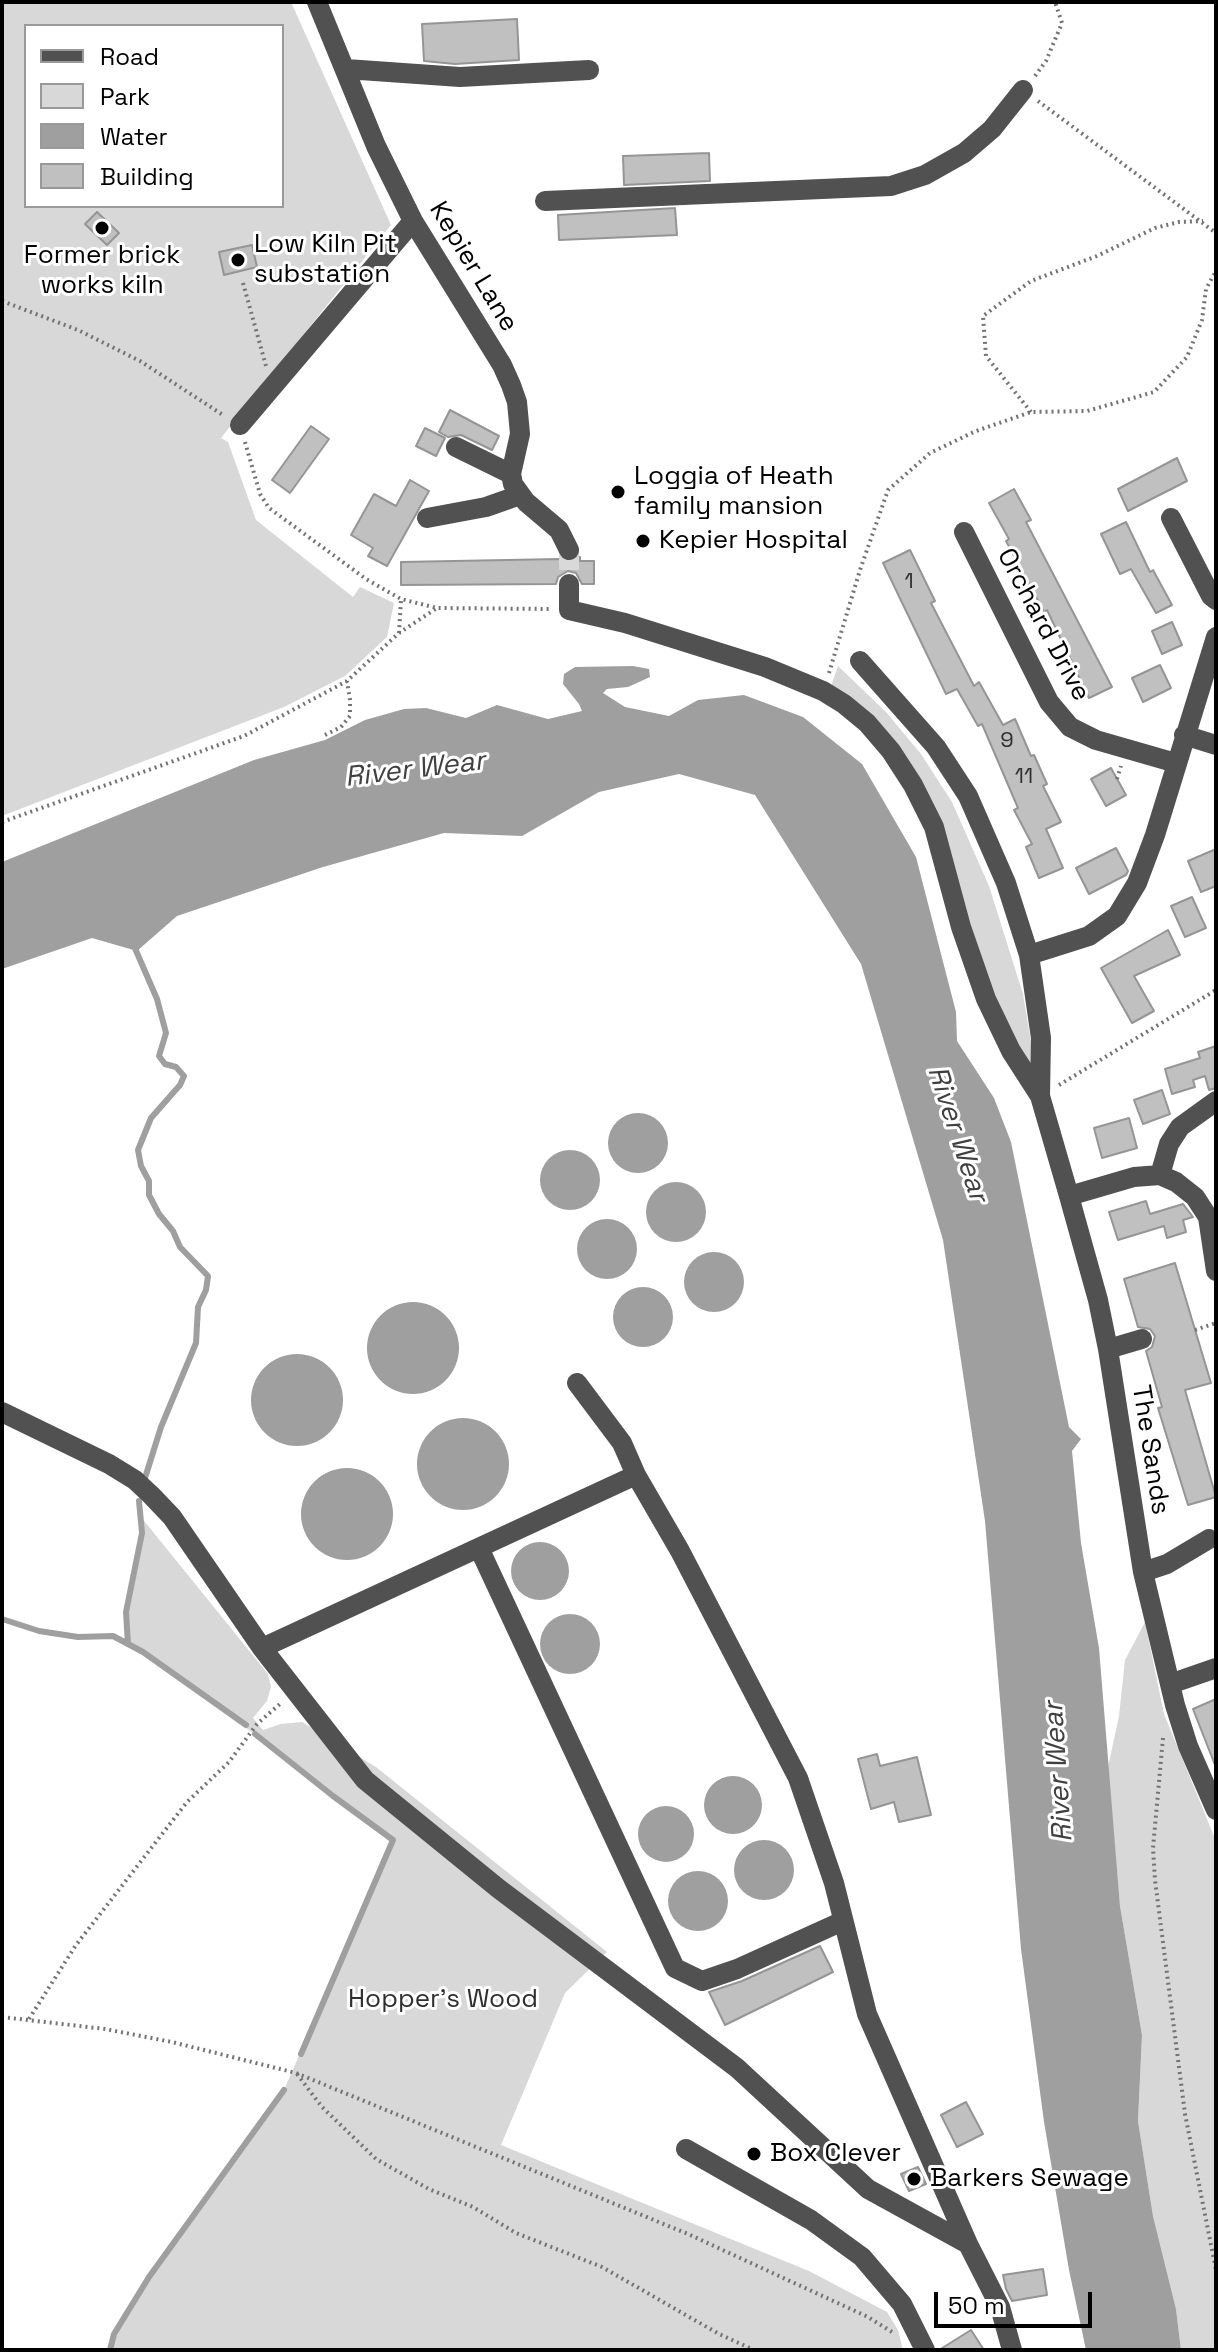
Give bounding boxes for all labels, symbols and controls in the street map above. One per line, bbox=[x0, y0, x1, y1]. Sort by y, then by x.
legend bbox=[24, 24, 284, 208]
text: Road bbox=[100, 41, 159, 72]
text: Park bbox=[100, 81, 150, 112]
text: Water bbox=[100, 121, 168, 152]
text: Building bbox=[100, 161, 194, 192]
street label: Kepier Lane bbox=[422, 196, 524, 338]
marker: Former brick works kiln bbox=[93, 219, 111, 237]
place label: Low Kiln Pit substation bbox=[254, 229, 397, 290]
place label: Former brick works kiln bbox=[24, 240, 180, 302]
marker: Low Kiln Pit substation bbox=[229, 251, 247, 269]
place label: Loggia of Heath family mansion bbox=[634, 461, 834, 522]
marker: Loggia of Heath family mansion bbox=[609, 483, 627, 501]
place label: Kepier Hospital bbox=[659, 525, 848, 557]
marker: Kepier Hospital bbox=[634, 532, 652, 550]
street label: Orchard Drive bbox=[990, 543, 1096, 707]
house number: 1 bbox=[904, 569, 914, 595]
house number: 9 bbox=[1000, 728, 1014, 754]
water label: River Wear bbox=[343, 745, 487, 795]
house number: 11 bbox=[1015, 764, 1033, 790]
water label: River Wear bbox=[919, 1062, 995, 1206]
street label: The Sands bbox=[1124, 1383, 1176, 1517]
water label: River Wear bbox=[1037, 1701, 1081, 1843]
park label: Hopper's Wood bbox=[348, 1984, 538, 2016]
place label: Box Clever bbox=[770, 2138, 901, 2170]
marker: Box Clever bbox=[745, 2145, 763, 2163]
place label: Barkers Sewage bbox=[930, 2163, 1129, 2195]
marker: Barkers Sewage bbox=[905, 2170, 923, 2188]
scale bar bbox=[938, 2276, 1096, 2326]
text: 50 m bbox=[948, 2290, 1005, 2321]

